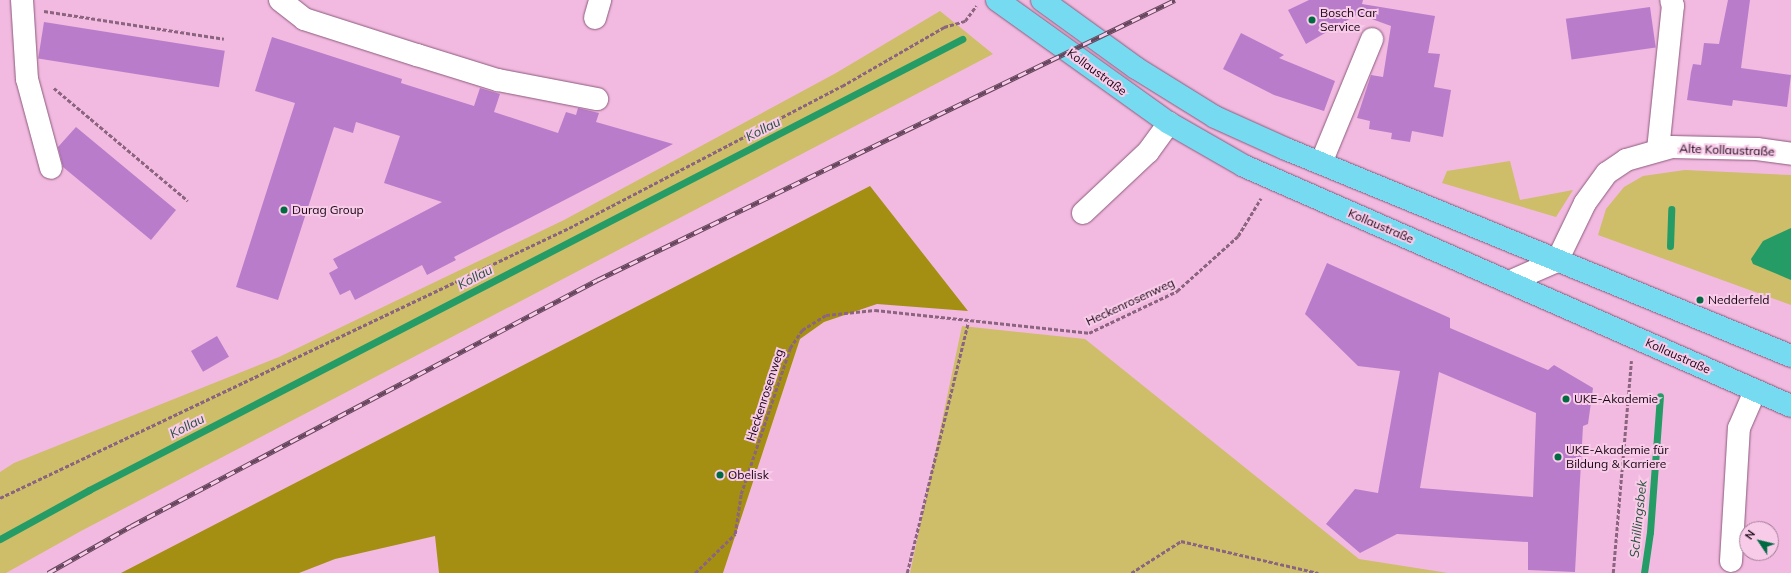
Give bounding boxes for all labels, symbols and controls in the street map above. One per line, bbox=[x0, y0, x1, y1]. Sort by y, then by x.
place label: Bosch Car Service bbox=[1320, 6, 1377, 34]
marker: Bosch Car Service bbox=[1307, 15, 1317, 25]
street label: Kollaustraße bbox=[1064, 46, 1130, 98]
water label: Kollau bbox=[743, 114, 783, 144]
street label: Alte Kollaustraße bbox=[1679, 141, 1775, 159]
place label: Durag Group bbox=[292, 203, 364, 217]
marker: Durag Group bbox=[279, 205, 289, 215]
street label: Kollaustraße bbox=[1346, 206, 1416, 246]
water label: Kollau bbox=[455, 262, 495, 292]
street label: Heckenrosenweg bbox=[1083, 275, 1177, 329]
place label: Nedderfeld bbox=[1708, 293, 1770, 307]
marker: Nedderfeld bbox=[1695, 295, 1705, 305]
street label: Kollaustraße bbox=[1643, 335, 1713, 377]
street label: Heckenrosenweg bbox=[743, 347, 787, 443]
place label: UKE-Akademie bbox=[1574, 392, 1658, 406]
marker: UKE-Akademie bbox=[1561, 394, 1571, 404]
water label: Kollau bbox=[167, 411, 207, 441]
place label: UKE-Akademie für Bildung & Karriere bbox=[1566, 443, 1669, 471]
marker: UKE-Akademie für Bildung & Karriere bbox=[1553, 452, 1563, 462]
place label: Obelisk bbox=[728, 468, 769, 482]
marker: Obelisk bbox=[715, 470, 725, 480]
water label: Schillingsbek bbox=[1626, 479, 1650, 559]
north arrow bbox=[1739, 521, 1779, 561]
text: N bbox=[1742, 527, 1758, 542]

